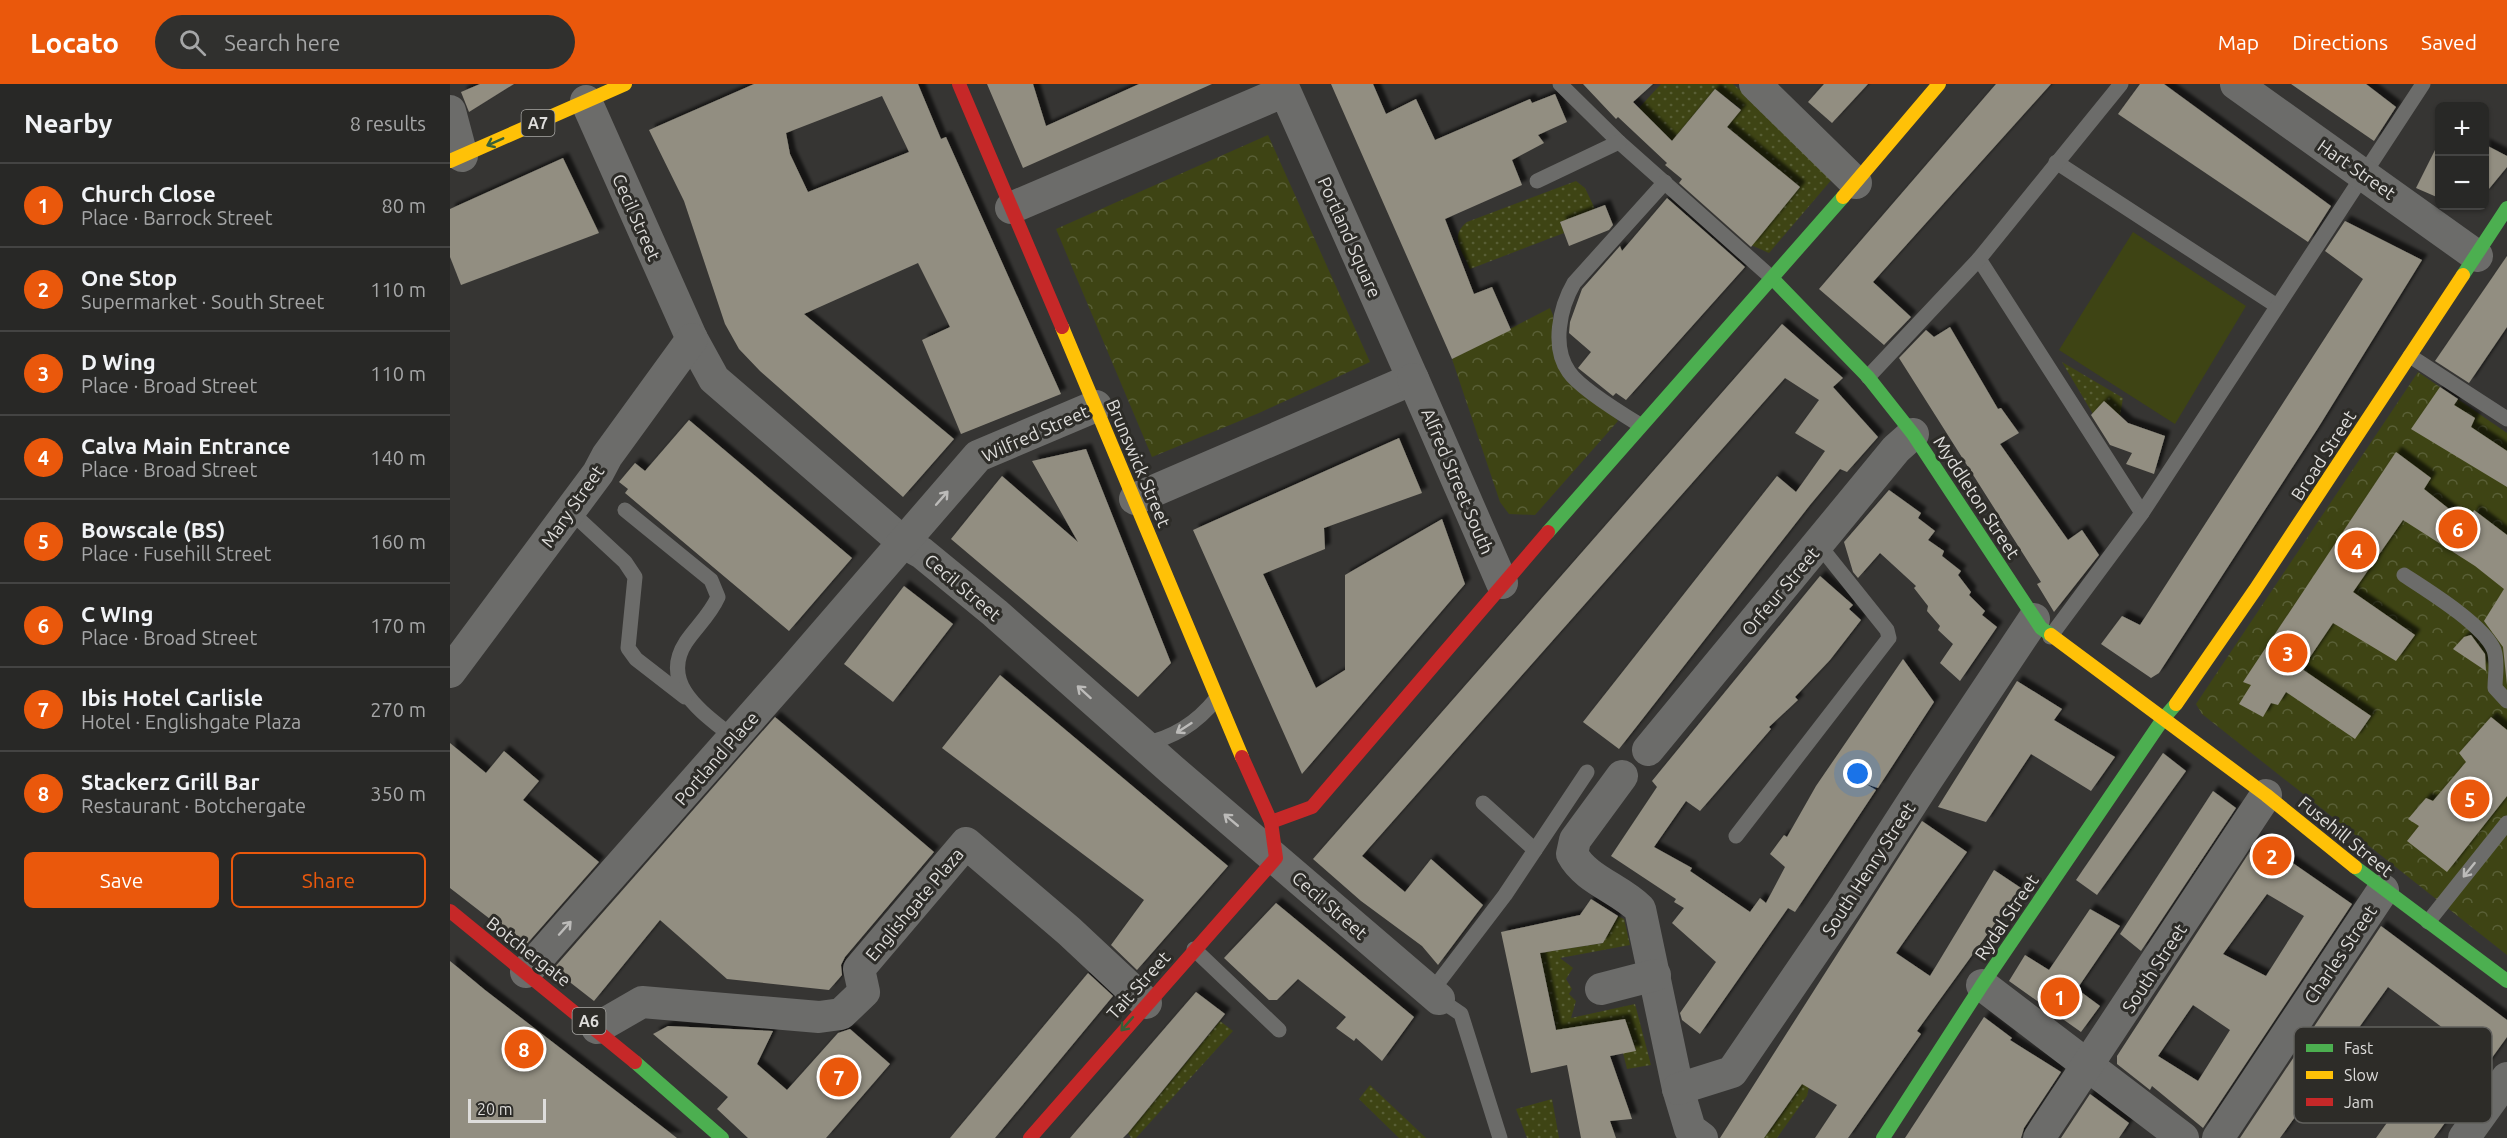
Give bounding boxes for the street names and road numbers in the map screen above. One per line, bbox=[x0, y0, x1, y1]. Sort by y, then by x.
road number: A7 bbox=[522, 110, 554, 136]
street label: Hart Street bbox=[2314, 135, 2400, 203]
street label: Cecil Street bbox=[609, 171, 665, 263]
street label: Portland Square bbox=[1314, 173, 1386, 301]
street label: Brunswick Street bbox=[1103, 396, 1175, 530]
street label: Wilfred Street bbox=[979, 401, 1091, 465]
street label: Alfred Street South bbox=[1418, 405, 1498, 557]
street label: Broad Street bbox=[2287, 406, 2359, 504]
street label: Myddleton Street bbox=[1930, 432, 2024, 562]
street label: Mary Street bbox=[537, 461, 607, 551]
street label: Orfeur Street bbox=[1737, 543, 1823, 639]
street label: Cecil Street bbox=[921, 550, 1005, 624]
street label: Portland Place bbox=[670, 707, 762, 809]
street label: Fusehill Street bbox=[2295, 792, 2397, 880]
street label: South Henry Street bbox=[1817, 799, 1919, 939]
street label: Englishgate Plaza bbox=[861, 844, 967, 964]
street label: Cecil Street bbox=[1288, 867, 1372, 943]
street label: Rydal Street bbox=[1970, 870, 2042, 964]
street label: Charles Street bbox=[2300, 901, 2380, 1007]
street label: Botchergate bbox=[483, 912, 575, 990]
street label: South Street bbox=[2118, 920, 2190, 1016]
street label: Tait Street bbox=[1102, 947, 1174, 1023]
road number: A6 bbox=[572, 1008, 606, 1034]

